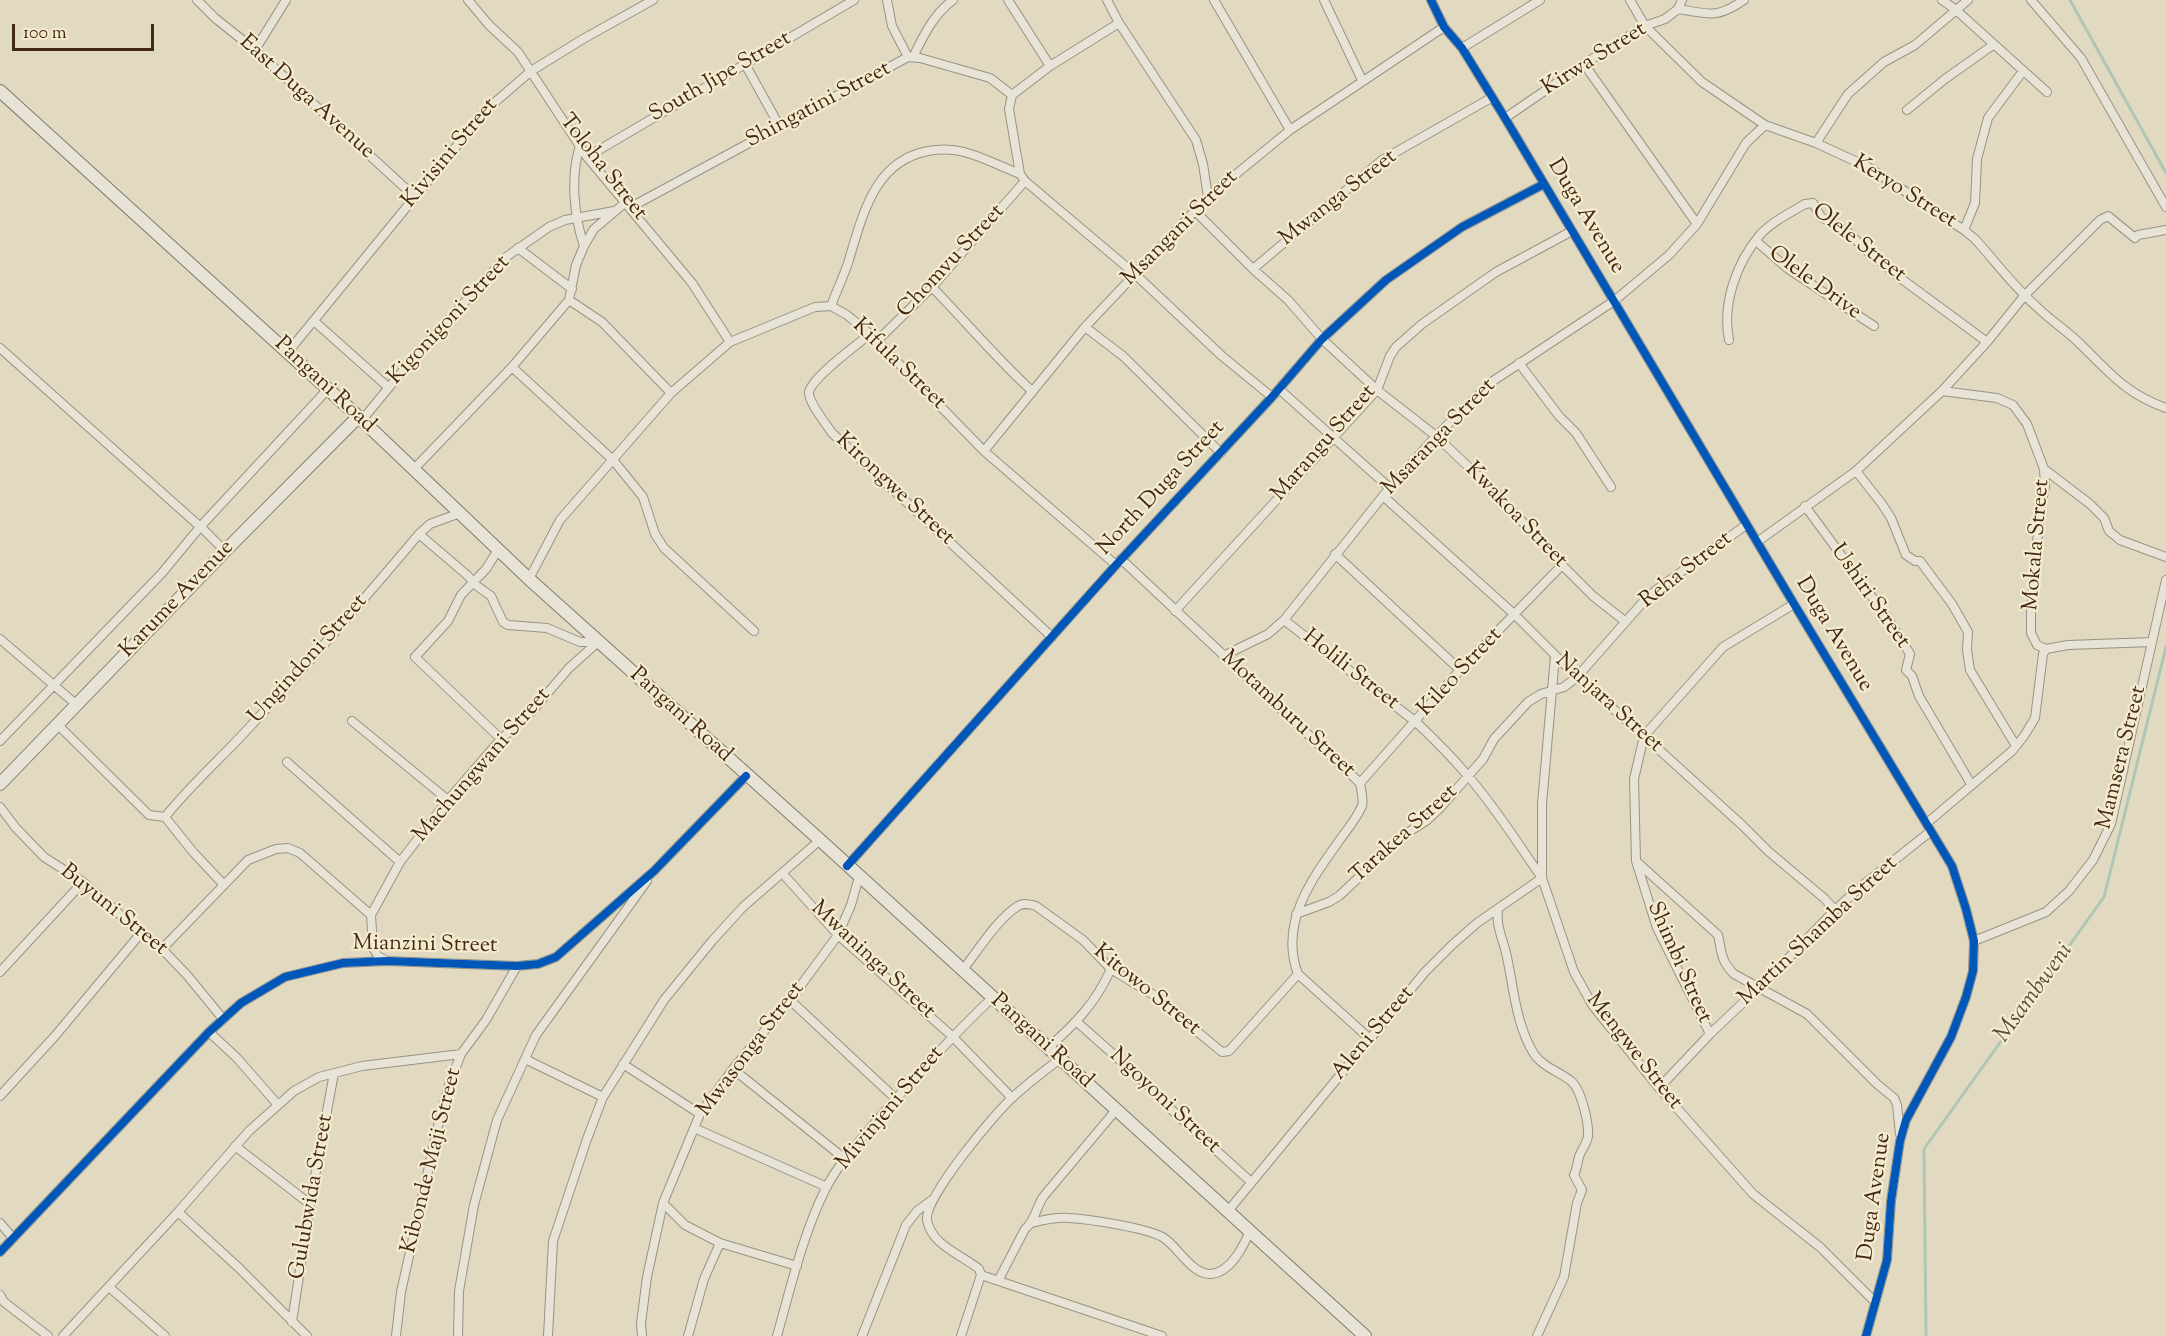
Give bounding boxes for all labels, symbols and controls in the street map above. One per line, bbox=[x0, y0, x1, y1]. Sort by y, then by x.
scale bar bbox=[15, 12, 158, 50]
street label: Kirwa Street bbox=[1538, 17, 1652, 103]
text: 100 m bbox=[23, 21, 67, 47]
street label: South Jipe Street bbox=[645, 27, 797, 129]
street label: East Duga Avenue bbox=[233, 30, 379, 166]
street label: Shingatini Street bbox=[742, 57, 896, 155]
street label: Kivisini Street bbox=[397, 94, 505, 214]
street label: Toloha Street bbox=[552, 110, 652, 226]
street label: Mwanga Street bbox=[1275, 145, 1403, 253]
street label: Keryo Street bbox=[1847, 151, 1961, 235]
street label: Duga Avenue bbox=[1540, 155, 1630, 279]
street label: Msangani Street bbox=[1117, 165, 1245, 293]
street label: Olele Street bbox=[1806, 199, 1910, 289]
street label: Chomvu Street bbox=[893, 200, 1011, 324]
street label: Olele Drive bbox=[1762, 241, 1866, 327]
street label: Kigonigoni Street bbox=[383, 251, 517, 391]
street label: Kifula Street bbox=[846, 314, 950, 416]
street label: Pangani Road bbox=[268, 332, 380, 440]
street label: Msaranga Street bbox=[1378, 374, 1502, 502]
street label: Marangu Street bbox=[1267, 380, 1383, 508]
street label: North Duga Street bbox=[1093, 416, 1231, 562]
street label: Kirongwe Street bbox=[829, 428, 959, 552]
street label: Kwakoa Street bbox=[1458, 458, 1572, 574]
street label: Mokala Street bbox=[2019, 478, 2057, 612]
street label: Reha Street bbox=[1636, 527, 1738, 615]
street label: Karume Avenue bbox=[115, 536, 241, 664]
street label: Ushiri Street bbox=[1823, 540, 1915, 654]
street label: Duga Avenue bbox=[1788, 573, 1878, 697]
street label: Ungindoni Street bbox=[244, 590, 374, 730]
street label: Kileo Street bbox=[1413, 623, 1509, 723]
street label: Holili Street bbox=[1296, 625, 1404, 717]
street label: Motamburu Street bbox=[1214, 646, 1360, 784]
street label: Nanjara Street bbox=[1549, 649, 1667, 759]
street label: Pangani Road bbox=[623, 663, 737, 769]
street label: Machungwani Street bbox=[409, 683, 557, 849]
street label: Mamsera Street bbox=[2092, 683, 2154, 833]
street label: Tarakea Street bbox=[1346, 780, 1464, 890]
street label: Martin Shamba Street bbox=[1734, 852, 1904, 1012]
street label: Buyuni Street bbox=[54, 860, 172, 962]
street label: Mwaninga Street bbox=[804, 896, 940, 1026]
street label: Shimbi Street bbox=[1639, 898, 1717, 1028]
street label: Mianzini Street bbox=[352, 932, 498, 960]
water label: Msambweni bbox=[1989, 939, 2081, 1049]
street label: Kitowo Street bbox=[1087, 940, 1205, 1042]
street label: Mwasonga Street bbox=[693, 977, 811, 1123]
street label: Aleni Street bbox=[1327, 982, 1421, 1086]
street label: Mengwe Street bbox=[1579, 988, 1687, 1116]
street label: Pangani Road bbox=[984, 989, 1098, 1095]
street label: Mivinjeni Street bbox=[831, 1042, 951, 1176]
street label: Ngoyoni Street bbox=[1103, 1044, 1225, 1160]
street label: Kibonde Maji Street bbox=[397, 1066, 469, 1256]
street label: Gulubwida Street bbox=[285, 1112, 341, 1282]
street label: Duga Avenue bbox=[1854, 1131, 1898, 1263]

